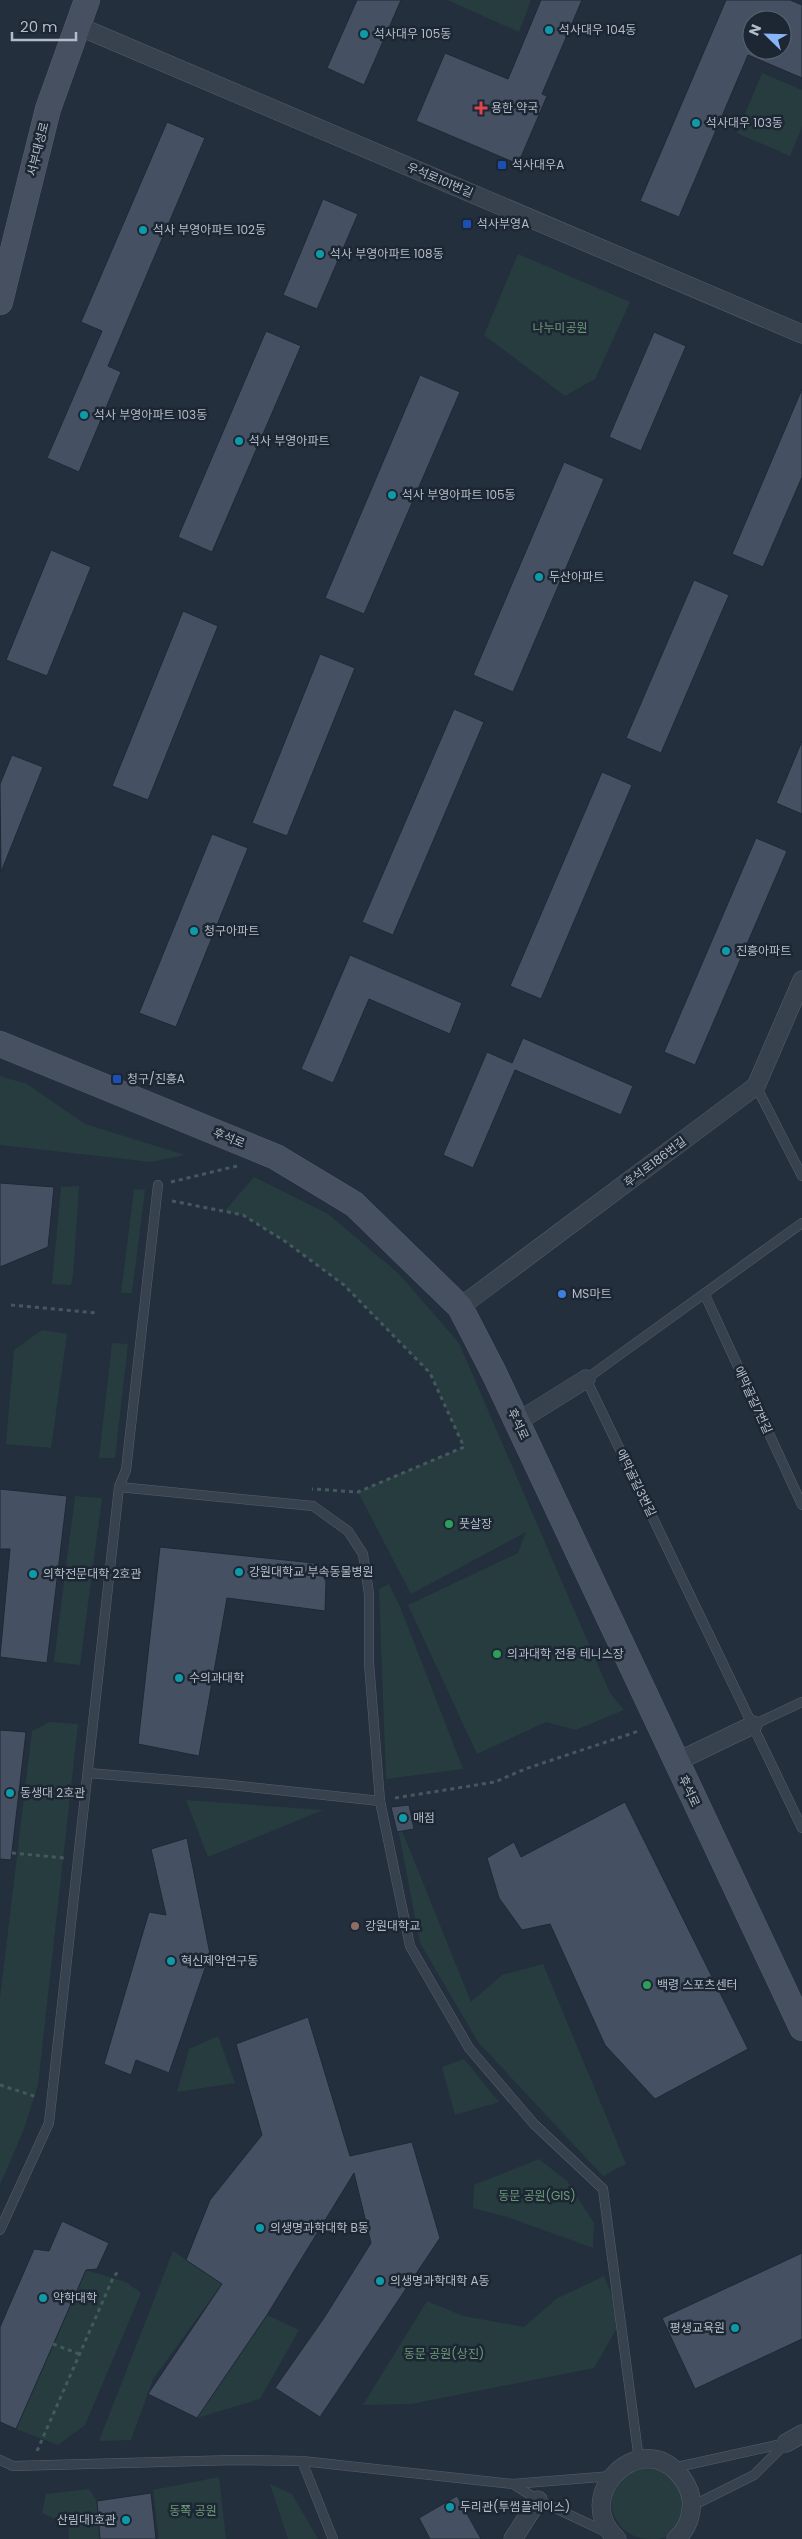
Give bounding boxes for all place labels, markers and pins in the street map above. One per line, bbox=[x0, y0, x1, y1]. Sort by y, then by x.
place label: 석사대우 104동 bbox=[559, 21, 636, 38]
marker: 석사대우 104동 bbox=[543, 24, 555, 36]
place label: 석사대우 105동 bbox=[374, 25, 451, 42]
marker: 석사대우 105동 bbox=[358, 28, 370, 40]
place label: 용한 약국 bbox=[491, 99, 538, 116]
marker: 용한 약국 bbox=[475, 102, 487, 114]
place label: 석사대우 103동 bbox=[706, 114, 783, 131]
marker: 석사대우 103동 bbox=[690, 117, 702, 129]
place label: 석사대우A bbox=[512, 156, 564, 173]
marker: 석사대우A bbox=[496, 159, 508, 171]
place label: 석사부영A bbox=[477, 215, 529, 232]
marker: 석사부영A bbox=[461, 218, 473, 230]
place label: 석사 부영아파트 102동 bbox=[153, 221, 266, 238]
marker: 석사 부영아파트 102동 bbox=[137, 224, 149, 236]
place label: 석사 부영아파트 108동 bbox=[330, 245, 444, 262]
marker: 석사 부영아파트 108동 bbox=[314, 248, 326, 260]
place label: 석사 부영아파트 103동 bbox=[94, 406, 207, 423]
marker: 석사 부영아파트 103동 bbox=[78, 409, 90, 421]
place label: 석사 부영아파트 bbox=[249, 432, 330, 449]
marker: 석사 부영아파트 bbox=[233, 435, 245, 447]
place label: 석사 부영아파트 105동 bbox=[402, 486, 516, 503]
marker: 석사 부영아파트 105동 bbox=[386, 489, 398, 501]
place label: 두산아파트 bbox=[549, 568, 604, 585]
marker: 두산아파트 bbox=[533, 571, 545, 583]
place label: 청구아파트 bbox=[204, 922, 259, 939]
marker: 청구아파트 bbox=[188, 925, 200, 937]
place label: 진흥아파트 bbox=[736, 942, 791, 959]
marker: 진흥아파트 bbox=[720, 945, 732, 957]
place label: 청구/진흥A bbox=[127, 1070, 185, 1087]
marker: 청구/진흥A bbox=[111, 1073, 123, 1085]
place label: MS마트 bbox=[572, 1285, 611, 1302]
marker: MS마트 bbox=[556, 1288, 568, 1300]
place label: 풋살장 bbox=[459, 1515, 492, 1532]
marker: 풋살장 bbox=[443, 1518, 455, 1530]
place label: 강원대학교 부속동물병원 bbox=[249, 1563, 374, 1580]
place label: 의학전문대학 2호관 bbox=[43, 1565, 141, 1582]
marker: 강원대학교 부속동물병원 bbox=[233, 1566, 245, 1578]
marker: 의학전문대학 2호관 bbox=[27, 1568, 39, 1580]
place label: 의과대학 전용 테니스장 bbox=[507, 1645, 624, 1662]
marker: 의과대학 전용 테니스장 bbox=[491, 1648, 503, 1660]
place label: 수의과대학 bbox=[189, 1669, 244, 1686]
marker: 수의과대학 bbox=[173, 1672, 185, 1684]
place label: 동생대 2호관 bbox=[20, 1784, 85, 1801]
marker: 동생대 2호관 bbox=[4, 1787, 16, 1799]
place label: 매점 bbox=[413, 1809, 435, 1826]
marker: 매점 bbox=[397, 1812, 409, 1824]
place label: 강원대학교 bbox=[365, 1917, 420, 1934]
marker: 강원대학교 bbox=[349, 1920, 361, 1932]
place label: 혁신제약연구동 bbox=[181, 1952, 258, 1969]
marker: 혁신제약연구동 bbox=[165, 1955, 177, 1967]
place label: 백령 스포츠센터 bbox=[657, 1976, 738, 1993]
marker: 백령 스포츠센터 bbox=[641, 1979, 653, 1991]
place label: 의생명과학대학 B동 bbox=[270, 2219, 369, 2236]
marker: 의생명과학대학 B동 bbox=[254, 2222, 266, 2234]
place label: 의생명과학대학 A동 bbox=[390, 2272, 490, 2289]
marker: 의생명과학대학 A동 bbox=[374, 2275, 386, 2287]
place label: 약학대학 bbox=[53, 2289, 97, 2306]
marker: 약학대학 bbox=[37, 2292, 49, 2304]
place label: 평생교육원 bbox=[670, 2319, 725, 2336]
marker: 평생교육원 bbox=[729, 2322, 741, 2334]
place label: 두리관(투썸플레이스) bbox=[460, 2498, 570, 2515]
marker: 두리관(투썸플레이스) bbox=[444, 2501, 456, 2513]
place label: 산림대1호관 bbox=[57, 2511, 116, 2528]
marker: 산림대1호관 bbox=[120, 2514, 132, 2526]

